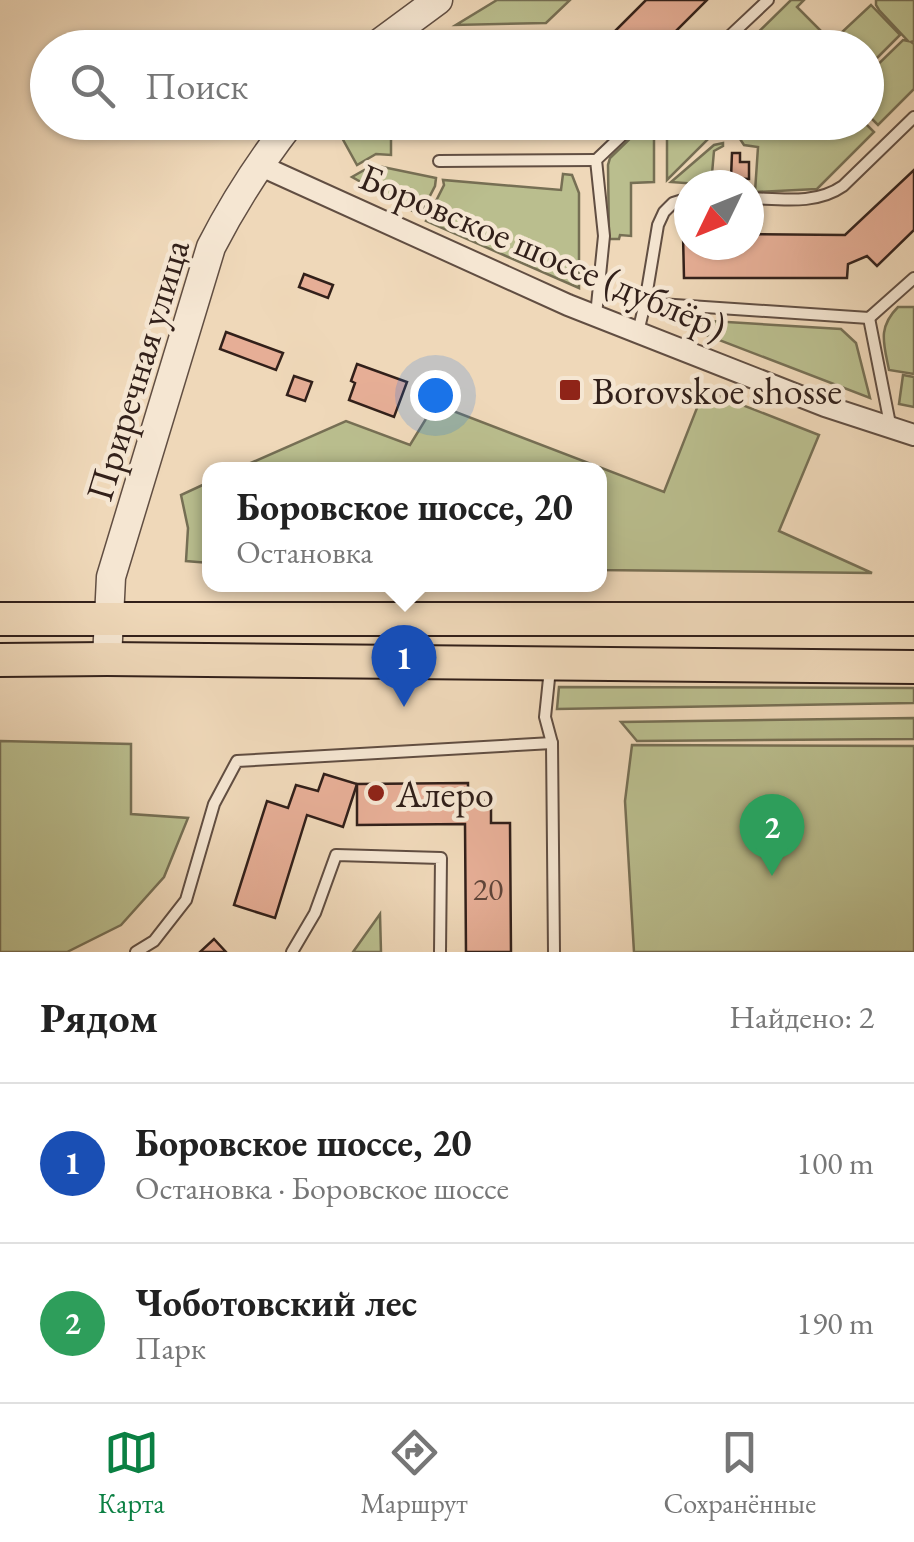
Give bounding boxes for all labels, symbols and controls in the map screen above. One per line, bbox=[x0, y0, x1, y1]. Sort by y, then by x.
search box bbox=[30, 30, 884, 140]
icon: search bbox=[65, 58, 120, 113]
text: Поиск bbox=[145, 61, 248, 110]
street label: Боровское шоссе (дублёр) bbox=[352, 151, 734, 351]
north arrow bbox=[674, 170, 764, 260]
street label: Приречная улица bbox=[74, 232, 200, 507]
place label: Borovskoe shosse bbox=[592, 366, 842, 415]
your location bbox=[410, 370, 461, 421]
marker: Borovskoe shosse bbox=[557, 377, 583, 403]
popup bbox=[202, 462, 607, 592]
text: Боровское шоссе, 20 bbox=[236, 482, 573, 531]
text: Остановка bbox=[236, 531, 373, 573]
pin: 1 bbox=[372, 624, 436, 707]
place label: Алеро bbox=[395, 769, 494, 818]
marker: Алеро bbox=[365, 782, 387, 804]
pin: 2 bbox=[740, 794, 804, 876]
house number: 20 bbox=[473, 868, 503, 910]
text: Рядом bbox=[40, 990, 158, 1045]
text: Найдено: 2 bbox=[729, 996, 874, 1038]
text: Боровское шоссе, 20 bbox=[135, 1118, 472, 1167]
text: 1 bbox=[64, 1142, 81, 1184]
text: 100 m bbox=[797, 1142, 874, 1184]
text: Остановка · Боровское шоссе bbox=[135, 1167, 509, 1209]
text: Чоботовский лес bbox=[135, 1278, 417, 1327]
text: 2 bbox=[64, 1302, 81, 1344]
text: 190 m bbox=[797, 1302, 874, 1344]
text: Парк bbox=[135, 1327, 206, 1369]
tab: Карта bbox=[98, 1425, 165, 1521]
tab: Маршрут bbox=[360, 1425, 468, 1521]
tab: Сохранённые bbox=[663, 1425, 816, 1521]

